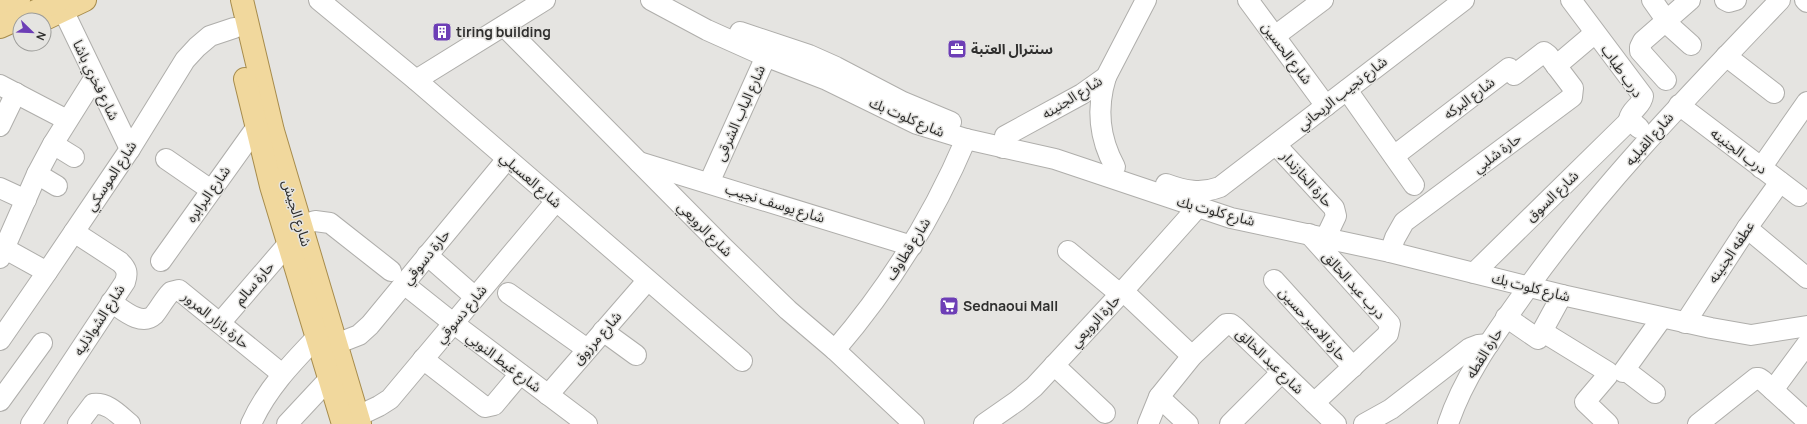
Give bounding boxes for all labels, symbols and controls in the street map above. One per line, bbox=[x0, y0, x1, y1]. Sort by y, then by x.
north arrow bbox=[12, 12, 52, 52]
street label: شارع الحسين bbox=[1256, 18, 1317, 89]
building icon: tiring building bbox=[431, 21, 453, 43]
place label: tiring building bbox=[456, 22, 551, 41]
text: N bbox=[33, 30, 50, 43]
street label: شارع فخري باشا bbox=[67, 36, 124, 124]
office icon: سنترال العتبة bbox=[946, 38, 968, 60]
place label: سنترال العتبة bbox=[971, 39, 1053, 58]
street label: درب طباب bbox=[1597, 40, 1648, 101]
street label: شارع نجيب الريحاني bbox=[1293, 51, 1392, 136]
street label: شارع الباب الشرقى bbox=[710, 62, 771, 165]
street label: شارع الجنينه bbox=[1038, 71, 1107, 124]
street label: شارع البركه bbox=[1439, 72, 1499, 125]
street label: شارع كلوت بك bbox=[866, 92, 948, 143]
street label: شارع القبليه bbox=[1620, 108, 1679, 171]
street label: درب الجنينه bbox=[1707, 123, 1772, 178]
street label: حارة شلبي bbox=[1469, 128, 1526, 179]
street label: شارع الموسكي bbox=[81, 137, 142, 216]
street label: حارة الخازندار bbox=[1276, 146, 1338, 211]
street label: شارع العسيلي bbox=[495, 148, 566, 213]
street label: شارع البرابره bbox=[181, 162, 236, 227]
street label: شارع السوق bbox=[1521, 166, 1584, 227]
street label: شارع الجيش bbox=[276, 177, 317, 249]
street label: شارع يوسف نجيب bbox=[722, 178, 827, 229]
street label: شارع كلوت بك bbox=[1174, 191, 1257, 232]
street label: شارع الرويعي bbox=[672, 197, 737, 262]
street label: شارع قطاوف bbox=[881, 214, 936, 285]
street label: عطفه الجنينه bbox=[1703, 217, 1758, 286]
street label: حارة دسوقي bbox=[397, 225, 456, 290]
street label: درب عبد الخالق bbox=[1318, 247, 1390, 324]
street label: حارة سالم bbox=[229, 257, 279, 310]
street label: شارع كلوت بك bbox=[1490, 268, 1572, 307]
street label: شارع الشواذليه bbox=[68, 280, 130, 360]
street label: شارع دسوقي bbox=[431, 280, 492, 348]
street label: حارة الامير حسين bbox=[1275, 283, 1352, 365]
street label: حارة بازار المرور bbox=[178, 286, 254, 353]
street label: حارة الرويعي bbox=[1065, 290, 1126, 353]
supermarket icon: Sednaoui Mall bbox=[938, 295, 960, 317]
place label: Sednaoui Mall bbox=[963, 296, 1058, 315]
street label: شارع مرزوق bbox=[568, 307, 627, 370]
street label: شارع عبد الخالق bbox=[1231, 324, 1308, 399]
street label: حارة القطه bbox=[1461, 324, 1506, 382]
street label: شارع غيط النوبي bbox=[462, 327, 546, 398]

